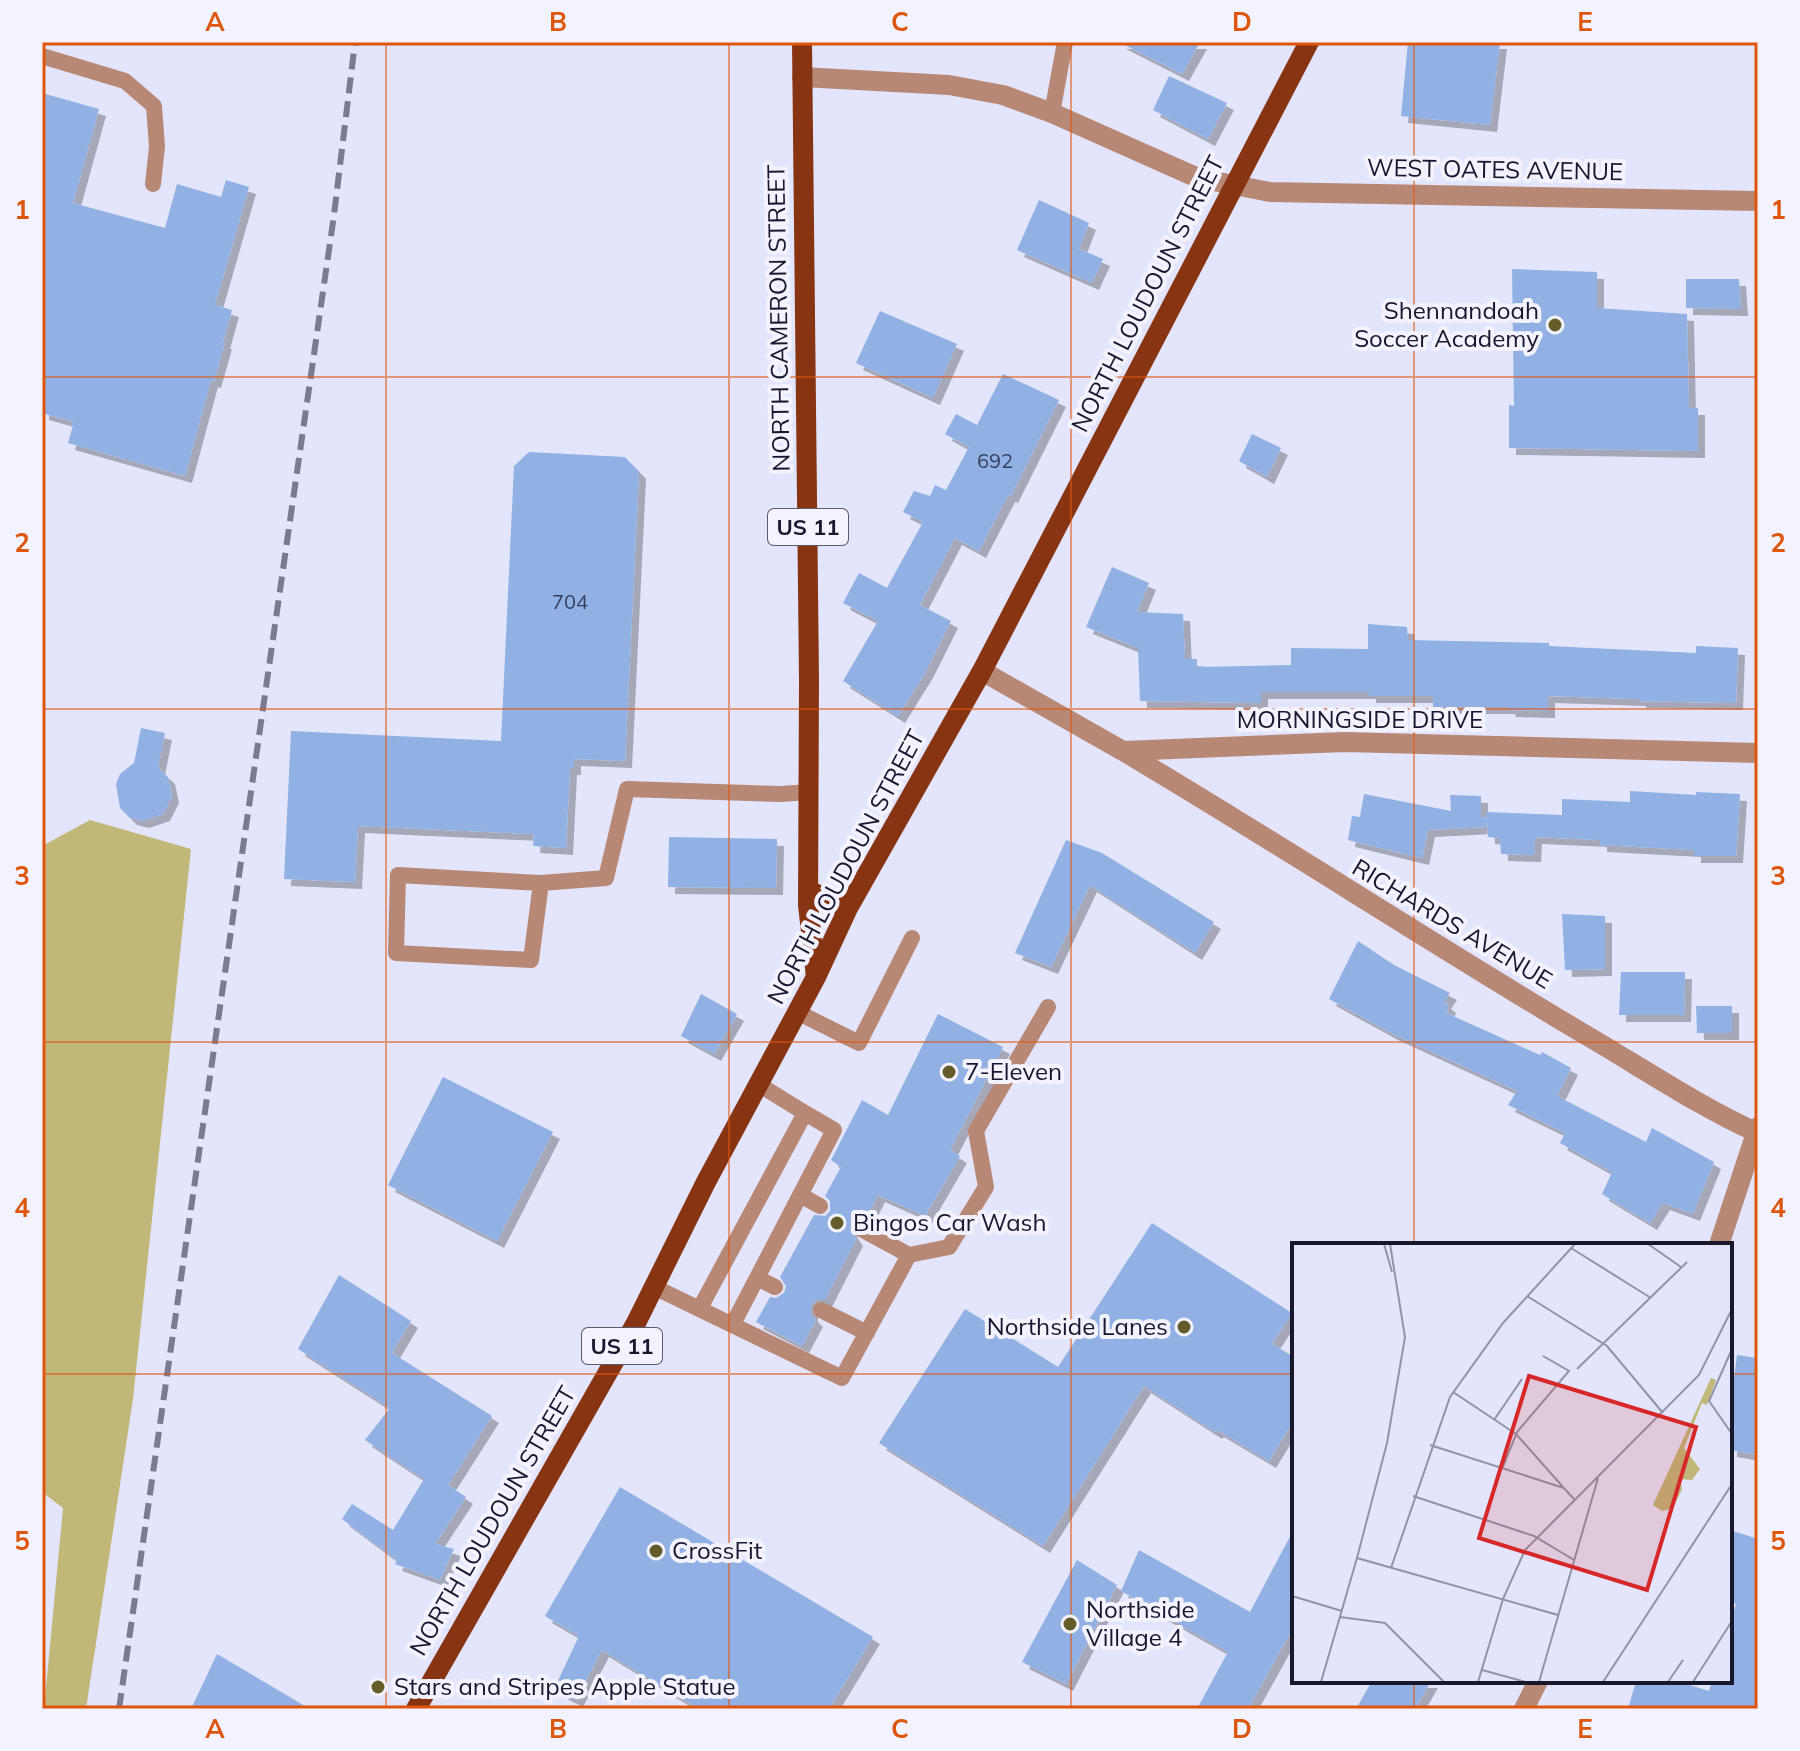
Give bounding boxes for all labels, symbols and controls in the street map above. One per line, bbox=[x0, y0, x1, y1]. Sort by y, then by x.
text: A bbox=[205, 5, 225, 38]
text: B bbox=[549, 5, 567, 38]
text: C bbox=[891, 5, 909, 38]
text: D bbox=[1232, 5, 1252, 38]
text: E bbox=[1577, 5, 1593, 38]
street label: NORTH LOUDOUN STREET bbox=[1064, 150, 1230, 437]
street label: WEST OATES AVENUE bbox=[1367, 152, 1623, 186]
street label: NORTH CAMERON STREET bbox=[760, 164, 796, 472]
text: 1 bbox=[14, 193, 30, 226]
text: 1 bbox=[1770, 193, 1786, 226]
place label: Shennandoah Soccer Academy bbox=[1354, 295, 1539, 353]
marker: Shennandoah Soccer Academy bbox=[1546, 316, 1564, 334]
house number: 692 bbox=[977, 448, 1013, 473]
road number: US 11 bbox=[768, 509, 848, 545]
text: 2 bbox=[14, 526, 30, 559]
text: 2 bbox=[1770, 526, 1786, 559]
house number: 704 bbox=[552, 589, 588, 614]
street label: MORNINGSIDE DRIVE bbox=[1237, 704, 1483, 734]
street label: NORTH LOUDOUN STREET bbox=[760, 724, 930, 1009]
street label: RICHARDS AVENUE bbox=[1347, 852, 1558, 995]
text: 3 bbox=[14, 859, 30, 892]
text: 3 bbox=[1770, 859, 1786, 892]
place label: 7-Eleven bbox=[965, 1056, 1062, 1086]
marker: 7-Eleven bbox=[940, 1063, 958, 1081]
text: 4 bbox=[14, 1191, 30, 1224]
text: 4 bbox=[1770, 1191, 1786, 1224]
place label: Bingos Car Wash bbox=[853, 1207, 1047, 1237]
marker: Bingos Car Wash bbox=[828, 1214, 846, 1232]
inset map bbox=[1292, 1243, 1732, 1683]
place label: Northside Lanes bbox=[987, 1311, 1168, 1341]
marker: Northside Lanes bbox=[1175, 1318, 1193, 1336]
road number: US 11 bbox=[582, 1328, 662, 1364]
street label: NORTH LOUDOUN STREET bbox=[403, 1380, 582, 1661]
text: 5 bbox=[14, 1524, 30, 1557]
text: 5 bbox=[1770, 1524, 1786, 1557]
place label: CrossFit bbox=[672, 1535, 762, 1565]
marker: CrossFit bbox=[647, 1542, 665, 1560]
place label: Northside Village 4 bbox=[1086, 1594, 1195, 1652]
marker: Northside Village 4 bbox=[1061, 1615, 1079, 1633]
place label: Stars and Stripes Apple Statue bbox=[394, 1671, 735, 1701]
marker: Stars and Stripes Apple Statue bbox=[369, 1678, 387, 1696]
text: A bbox=[205, 1712, 225, 1745]
text: B bbox=[549, 1712, 567, 1745]
text: C bbox=[891, 1712, 909, 1745]
text: D bbox=[1232, 1712, 1252, 1745]
text: E bbox=[1577, 1712, 1593, 1745]

